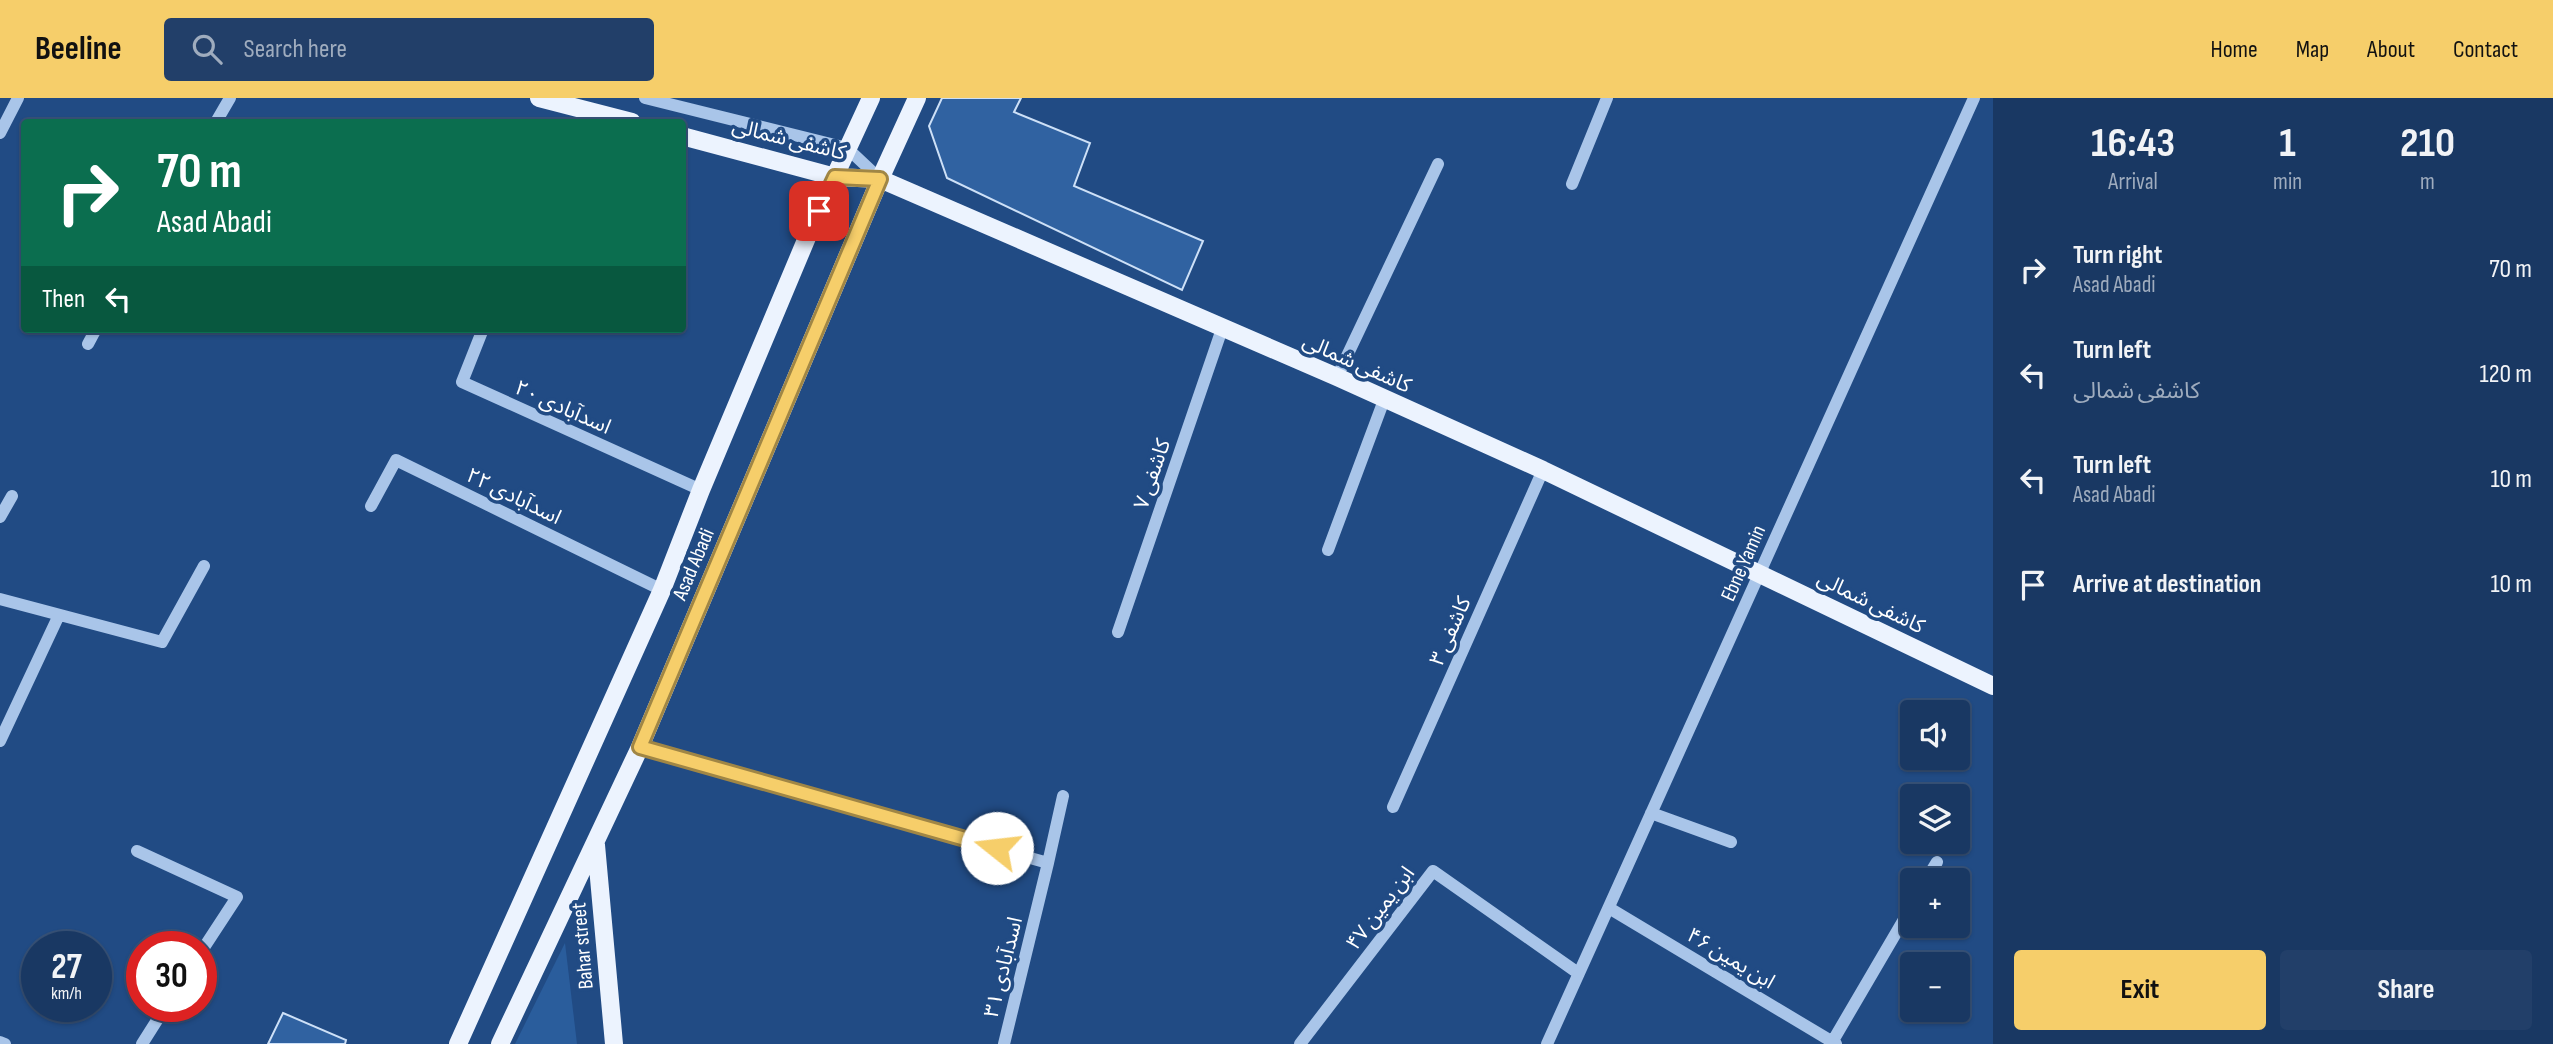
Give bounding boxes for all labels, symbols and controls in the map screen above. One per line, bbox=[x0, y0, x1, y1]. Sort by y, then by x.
search box bbox=[164, 18, 654, 81]
text: Beeline bbox=[35, 29, 122, 69]
icon: search bbox=[188, 30, 226, 68]
text: Search here bbox=[244, 34, 347, 65]
text: Home bbox=[2210, 35, 2258, 64]
text: Map bbox=[2296, 35, 2329, 64]
text: About bbox=[2367, 35, 2415, 64]
text: Contact bbox=[2453, 35, 2518, 64]
street label: کاشفی شمالی bbox=[730, 113, 849, 166]
text: 16:43 bbox=[2091, 118, 2175, 169]
text: 1 bbox=[2279, 118, 2296, 169]
text: 210 bbox=[2400, 118, 2455, 169]
text: 70 m bbox=[157, 143, 242, 202]
icon: right bbox=[42, 147, 133, 238]
text: Arrival bbox=[2108, 168, 2158, 196]
text: min bbox=[2273, 168, 2302, 196]
text: m bbox=[2420, 168, 2435, 196]
pin bbox=[789, 181, 849, 241]
icon: arrive bbox=[800, 192, 838, 230]
text: Asad Abadi bbox=[157, 203, 272, 242]
text: Turn right bbox=[2073, 240, 2162, 271]
icon: right bbox=[2014, 251, 2052, 289]
text: 70 m bbox=[2489, 254, 2532, 285]
text: Asad Abadi bbox=[2073, 271, 2156, 299]
icon: left bbox=[99, 280, 137, 318]
text: Then bbox=[42, 284, 85, 315]
street label: کاشفی شمالی bbox=[1299, 328, 1415, 399]
text: Turn left bbox=[2073, 335, 2151, 366]
icon: left bbox=[2014, 356, 2052, 394]
text: 120 m bbox=[2479, 359, 2532, 390]
street label: اسدآبادی ۲۰ bbox=[511, 375, 615, 440]
text: کاشفی شمالی bbox=[2073, 377, 2200, 405]
street label: کاشفی ۷ bbox=[1129, 436, 1176, 512]
text: Turn left bbox=[2073, 450, 2151, 481]
icon: left bbox=[2014, 461, 2052, 499]
street label: اسدآبادی ۲۲ bbox=[462, 463, 565, 530]
text: 10 m bbox=[2490, 464, 2532, 495]
text: Asad Abadi bbox=[2073, 481, 2156, 509]
street label: Ebne Yamin bbox=[1716, 521, 1771, 605]
street label: Asad Abadi bbox=[667, 525, 720, 605]
street label: کاشفی شمالی bbox=[1813, 566, 1929, 639]
icon: arrive bbox=[2014, 566, 2052, 604]
text: Arrive at destination bbox=[2073, 569, 2261, 600]
text: 10 m bbox=[2490, 569, 2532, 600]
street label: کاشفی ۳ bbox=[1424, 593, 1477, 669]
map controls bbox=[1900, 700, 1970, 1022]
button: sound bbox=[1900, 700, 1970, 770]
button: layers bbox=[1900, 784, 1970, 854]
position arrow bbox=[960, 811, 1034, 885]
street label: ابن یمین ۴۷ bbox=[1341, 862, 1420, 955]
button: + bbox=[1900, 868, 1970, 938]
street label: Bahar street bbox=[566, 902, 599, 990]
street label: اسدآبادی ۳۱ bbox=[979, 914, 1028, 1020]
street label: ابن یمین ۴۶ bbox=[1682, 922, 1779, 994]
speed limit sign: 30 bbox=[126, 931, 217, 1022]
text: 27 bbox=[51, 946, 82, 989]
button: Exit bbox=[2014, 950, 2266, 1030]
button: Share bbox=[2280, 950, 2532, 1030]
button: − bbox=[1900, 952, 1970, 1022]
text: km/h bbox=[51, 983, 82, 1004]

